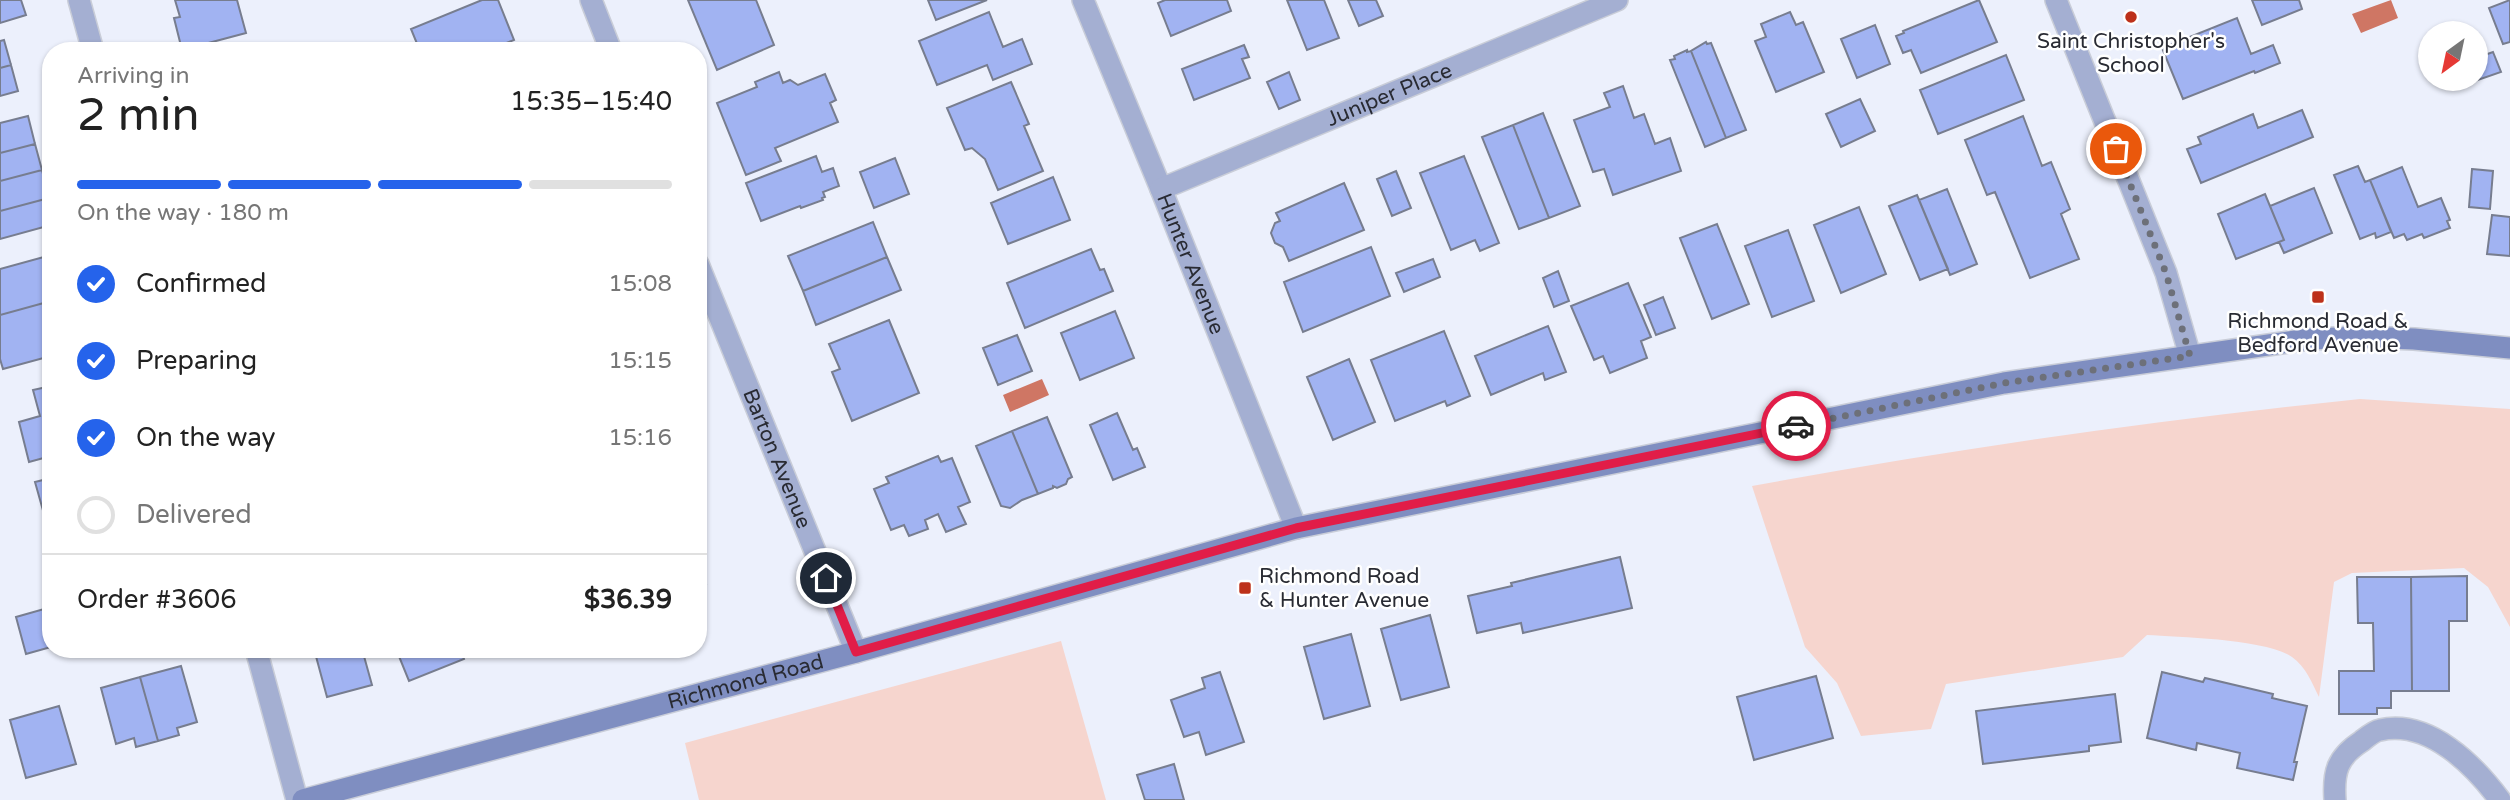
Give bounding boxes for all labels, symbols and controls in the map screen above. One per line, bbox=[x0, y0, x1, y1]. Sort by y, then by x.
marker: Saint Christopher's School bbox=[2123, 9, 2139, 25]
north arrow bbox=[2418, 21, 2488, 91]
map controls bbox=[2418, 21, 2488, 91]
place label: Saint Christopher's School bbox=[2037, 29, 2225, 78]
street label: Juniper Place bbox=[1323, 57, 1456, 132]
text: Arriving in bbox=[77, 62, 190, 90]
text: 15:35–15:40 bbox=[510, 86, 672, 117]
text: 2 min bbox=[77, 88, 200, 143]
pin bbox=[2086, 119, 2146, 179]
icon: bag bbox=[2097, 130, 2135, 168]
street label: Hunter Avenue bbox=[1152, 190, 1230, 338]
text: On the way · 180 m bbox=[77, 199, 289, 227]
icon: check bbox=[77, 265, 115, 303]
text: Confirmed bbox=[136, 268, 266, 299]
text: 15:08 bbox=[608, 270, 672, 298]
marker: Richmond Road & Bedford Avenue bbox=[2310, 289, 2326, 305]
place label: Richmond Road & Bedford Avenue bbox=[2227, 309, 2409, 358]
icon: check bbox=[77, 342, 115, 380]
text: Preparing bbox=[136, 345, 257, 376]
text: 15:15 bbox=[608, 347, 672, 375]
street label: Barton Avenue bbox=[738, 385, 817, 532]
courier bbox=[1761, 391, 1831, 461]
icon: car bbox=[1777, 407, 1815, 445]
icon: check bbox=[77, 419, 115, 457]
text: On the way bbox=[136, 422, 276, 453]
text: 15:16 bbox=[608, 424, 672, 452]
text: Delivered bbox=[136, 499, 252, 530]
pin bbox=[796, 548, 856, 608]
icon: home bbox=[807, 559, 845, 597]
place label: Richmond Road & Hunter Avenue bbox=[1259, 564, 1429, 613]
marker: Richmond Road & Hunter Avenue bbox=[1237, 580, 1253, 596]
text: Order #3606 bbox=[77, 584, 237, 615]
text: $36.39 bbox=[584, 584, 672, 615]
street label: Richmond Road bbox=[665, 649, 826, 714]

